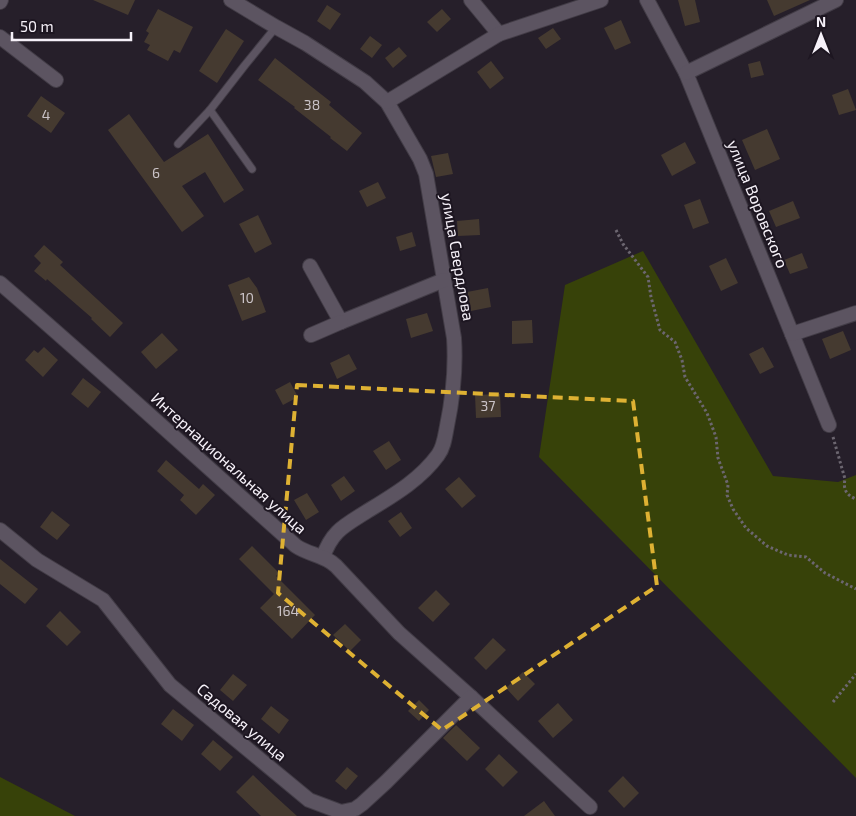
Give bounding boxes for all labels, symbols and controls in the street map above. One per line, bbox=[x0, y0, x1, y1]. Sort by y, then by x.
scale bar bbox=[12, 10, 131, 42]
north arrow bbox=[796, 10, 846, 60]
text: N bbox=[816, 13, 826, 30]
text: 50 m bbox=[20, 17, 54, 35]
house number: 38 bbox=[304, 96, 320, 113]
house number: 4 bbox=[42, 106, 50, 123]
street label: улица Воровского bbox=[723, 137, 793, 271]
house number: 6 bbox=[152, 164, 160, 181]
street label: улица Свердлова bbox=[437, 192, 479, 322]
house number: 10 bbox=[240, 289, 254, 306]
street label: Интернациональная улица bbox=[147, 388, 311, 538]
house number: 37 bbox=[481, 397, 495, 414]
house number: 164 bbox=[277, 602, 299, 619]
street label: Садовая улица bbox=[193, 679, 291, 765]

